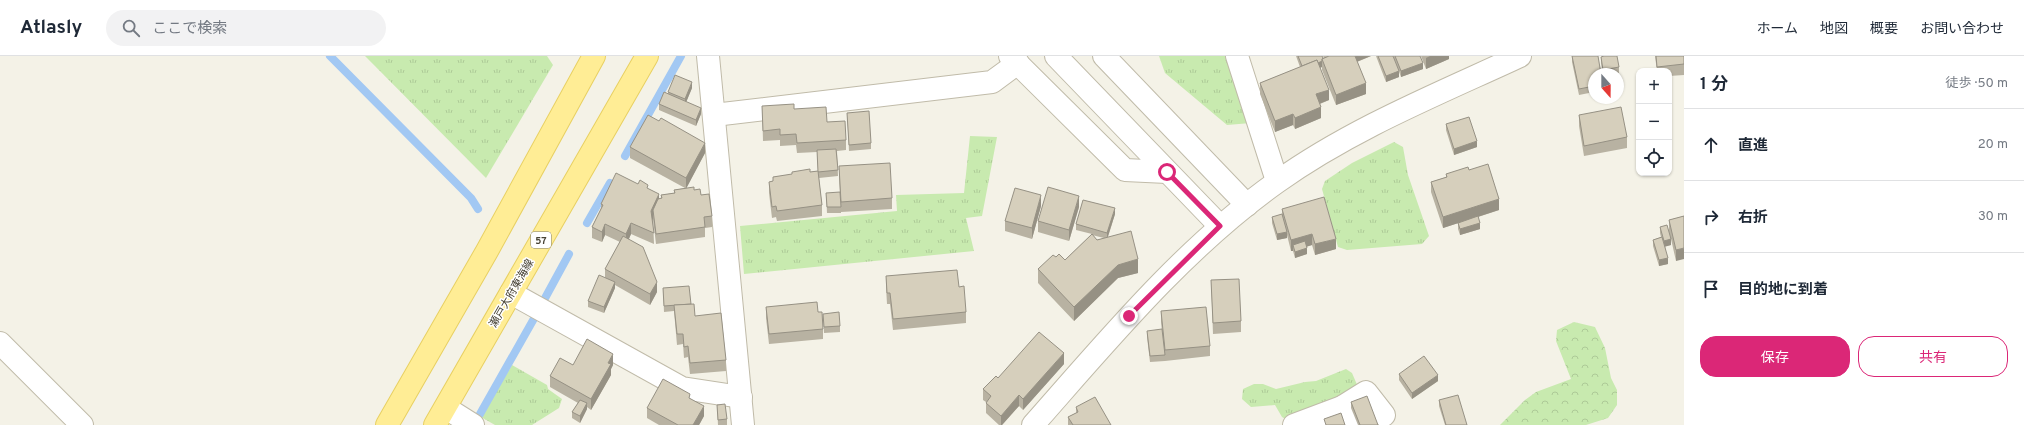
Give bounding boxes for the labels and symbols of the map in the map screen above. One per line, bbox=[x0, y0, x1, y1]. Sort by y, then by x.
north arrow bbox=[1588, 68, 1624, 104]
route start bbox=[1158, 163, 1176, 181]
road number: 57 bbox=[531, 232, 551, 248]
street label: 瀬戸大府東海線 bbox=[487, 257, 537, 330]
route end bbox=[1120, 307, 1138, 325]

